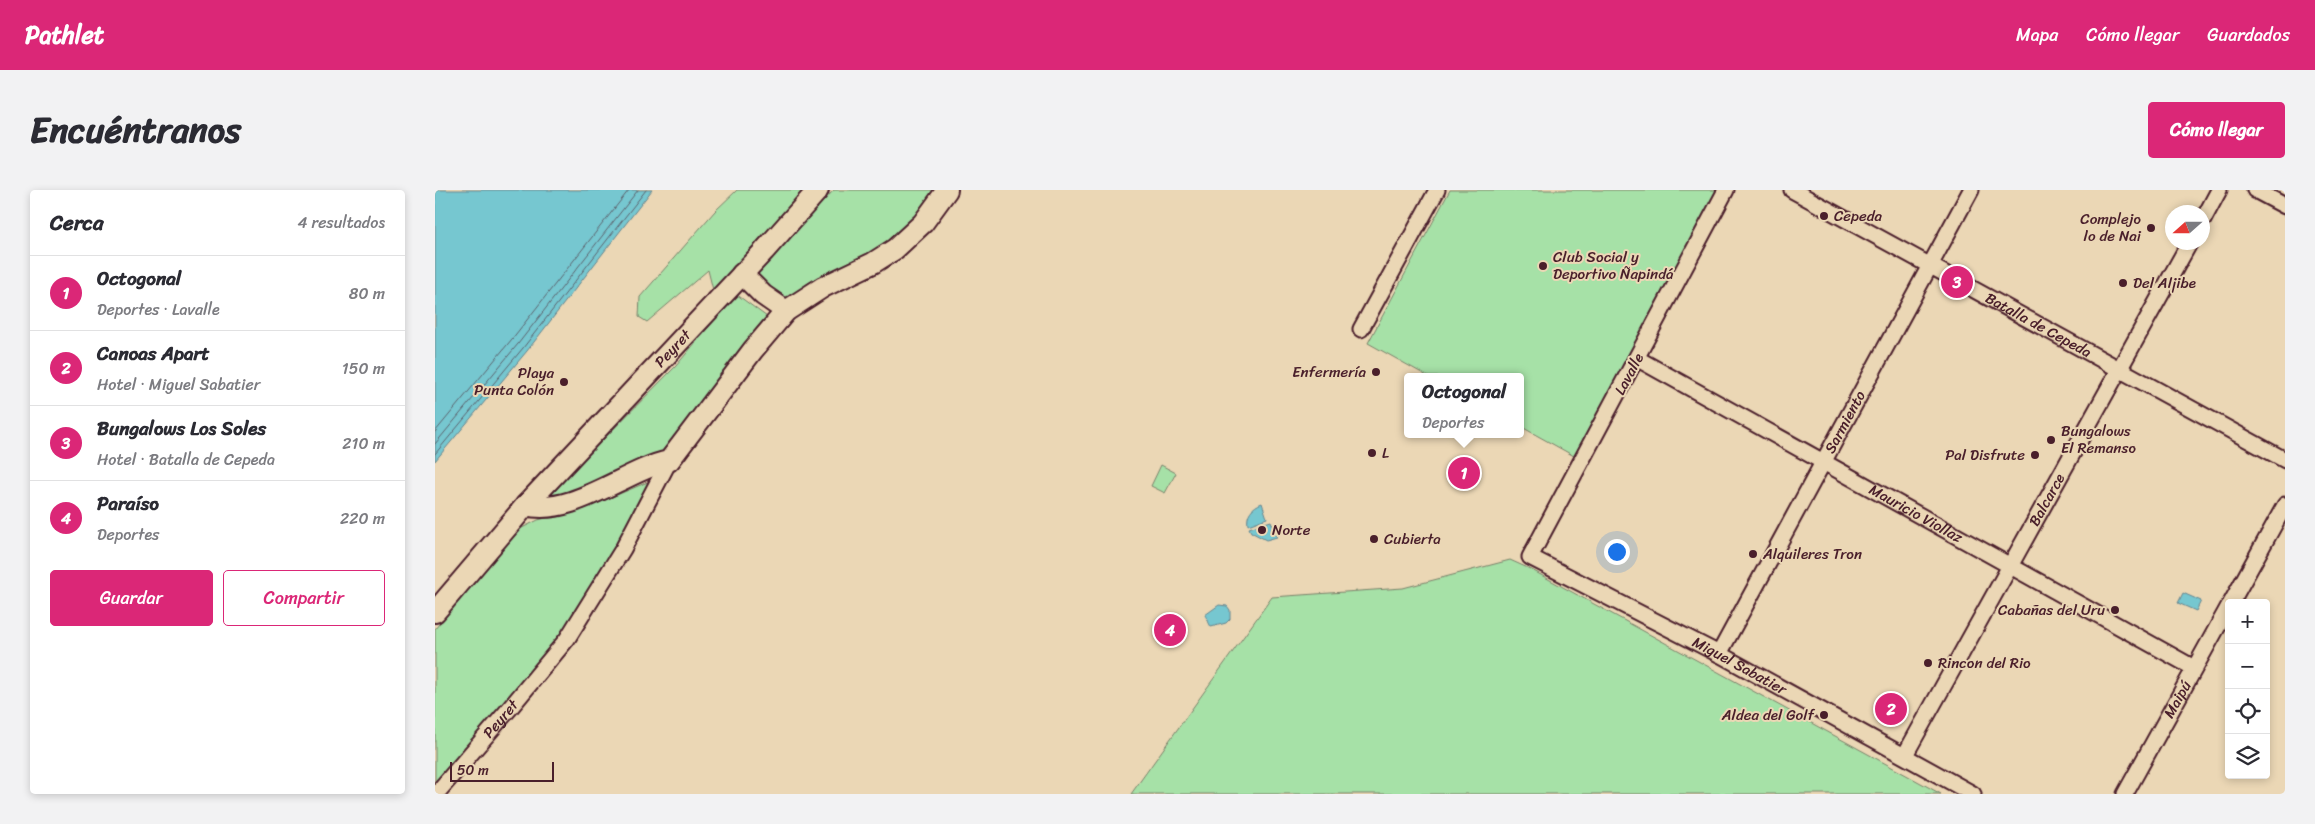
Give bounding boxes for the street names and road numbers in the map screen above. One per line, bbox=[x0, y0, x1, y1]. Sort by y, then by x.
street label: Batalla de Cepeda bbox=[1980, 285, 2097, 365]
street label: Peyret bbox=[648, 323, 698, 374]
street label: Lavalle bbox=[1607, 348, 1651, 400]
street label: Sarmiento bbox=[1817, 385, 1873, 458]
street label: Balcarce bbox=[2022, 468, 2072, 531]
street label: Mauricio Viollaz bbox=[1864, 477, 1969, 551]
street label: Miguel Sabatier bbox=[1687, 629, 1792, 702]
street label: Maipú bbox=[2156, 675, 2199, 723]
street label: Peyret bbox=[476, 693, 526, 744]

